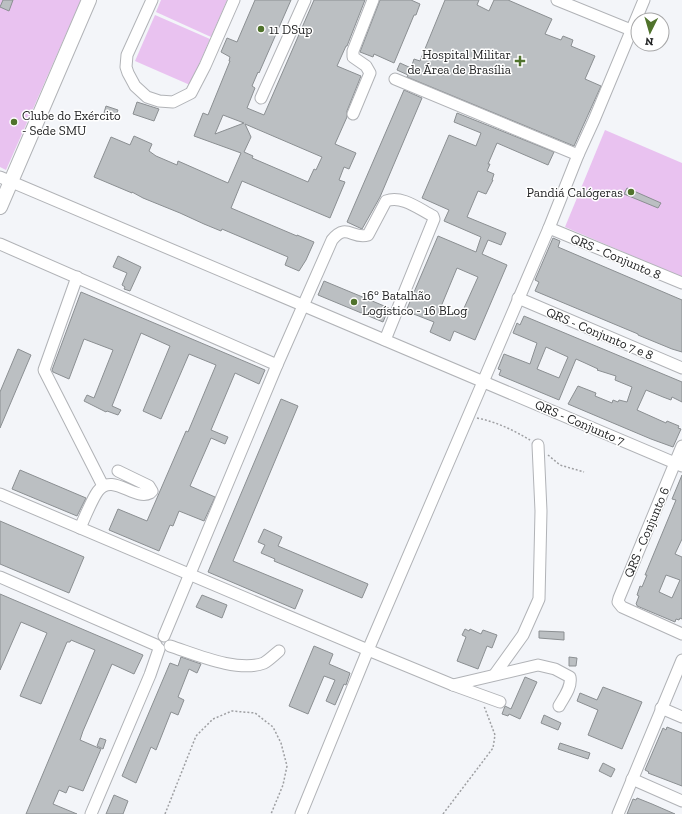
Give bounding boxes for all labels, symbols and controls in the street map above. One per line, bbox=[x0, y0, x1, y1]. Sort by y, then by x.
north arrow bbox=[630, 12, 670, 52]
place label: 11 DSup bbox=[269, 22, 313, 37]
marker: 11 DSup bbox=[256, 24, 266, 34]
text: N bbox=[644, 35, 654, 48]
place label: Hospital Militar de Área de Brasília bbox=[407, 47, 512, 77]
marker: Hospital Militar de Área de Brasília bbox=[514, 55, 526, 67]
place label: Clube do Exército - Sede SMU bbox=[22, 108, 121, 138]
marker: Clube do Exército - Sede SMU bbox=[9, 117, 19, 127]
place label: Pandiá Calógeras bbox=[526, 185, 623, 200]
marker: Pandiá Calógeras bbox=[626, 187, 636, 197]
street label: QRS - Conjunto 8 bbox=[568, 231, 663, 283]
place label: 16º Batalhão Logístico - 16 BLog bbox=[362, 288, 467, 318]
marker: 16º Batalhão Logístico - 16 BLog bbox=[349, 297, 359, 307]
street label: QRS - Conjunto 7 e 8 bbox=[544, 304, 656, 364]
street label: QRS - Conjunto 7 bbox=[532, 397, 627, 449]
street label: QRS - Conjunto 6 bbox=[621, 485, 673, 580]

